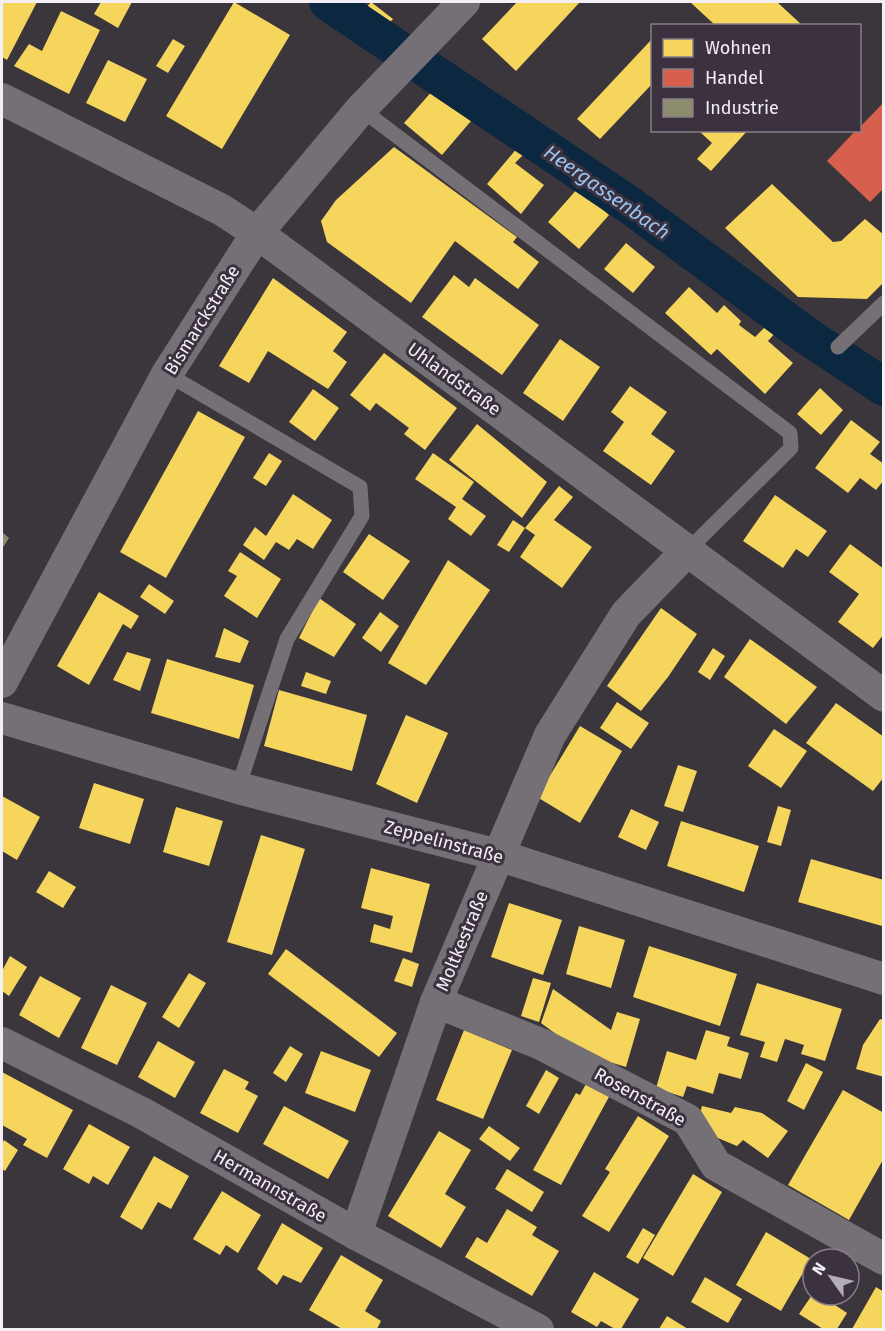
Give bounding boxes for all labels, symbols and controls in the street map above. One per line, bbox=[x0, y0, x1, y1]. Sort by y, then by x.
legend bbox=[651, 24, 861, 132]
text: Wohnen bbox=[705, 37, 772, 59]
text: Handel bbox=[705, 67, 763, 89]
text: Industrie bbox=[705, 97, 779, 119]
water label: Heergassenbach bbox=[539, 140, 675, 244]
street label: Bismarckstraße bbox=[159, 261, 245, 379]
street label: Uhlandstraße bbox=[403, 338, 505, 420]
street label: Zeppelinstraße bbox=[382, 816, 506, 868]
street label: Moltkestraße bbox=[431, 888, 493, 994]
street label: Rosenstraße bbox=[590, 1063, 690, 1131]
street label: Hermannstraße bbox=[210, 1145, 330, 1227]
north arrow bbox=[801, 1247, 861, 1307]
text: N bbox=[808, 1259, 830, 1279]

